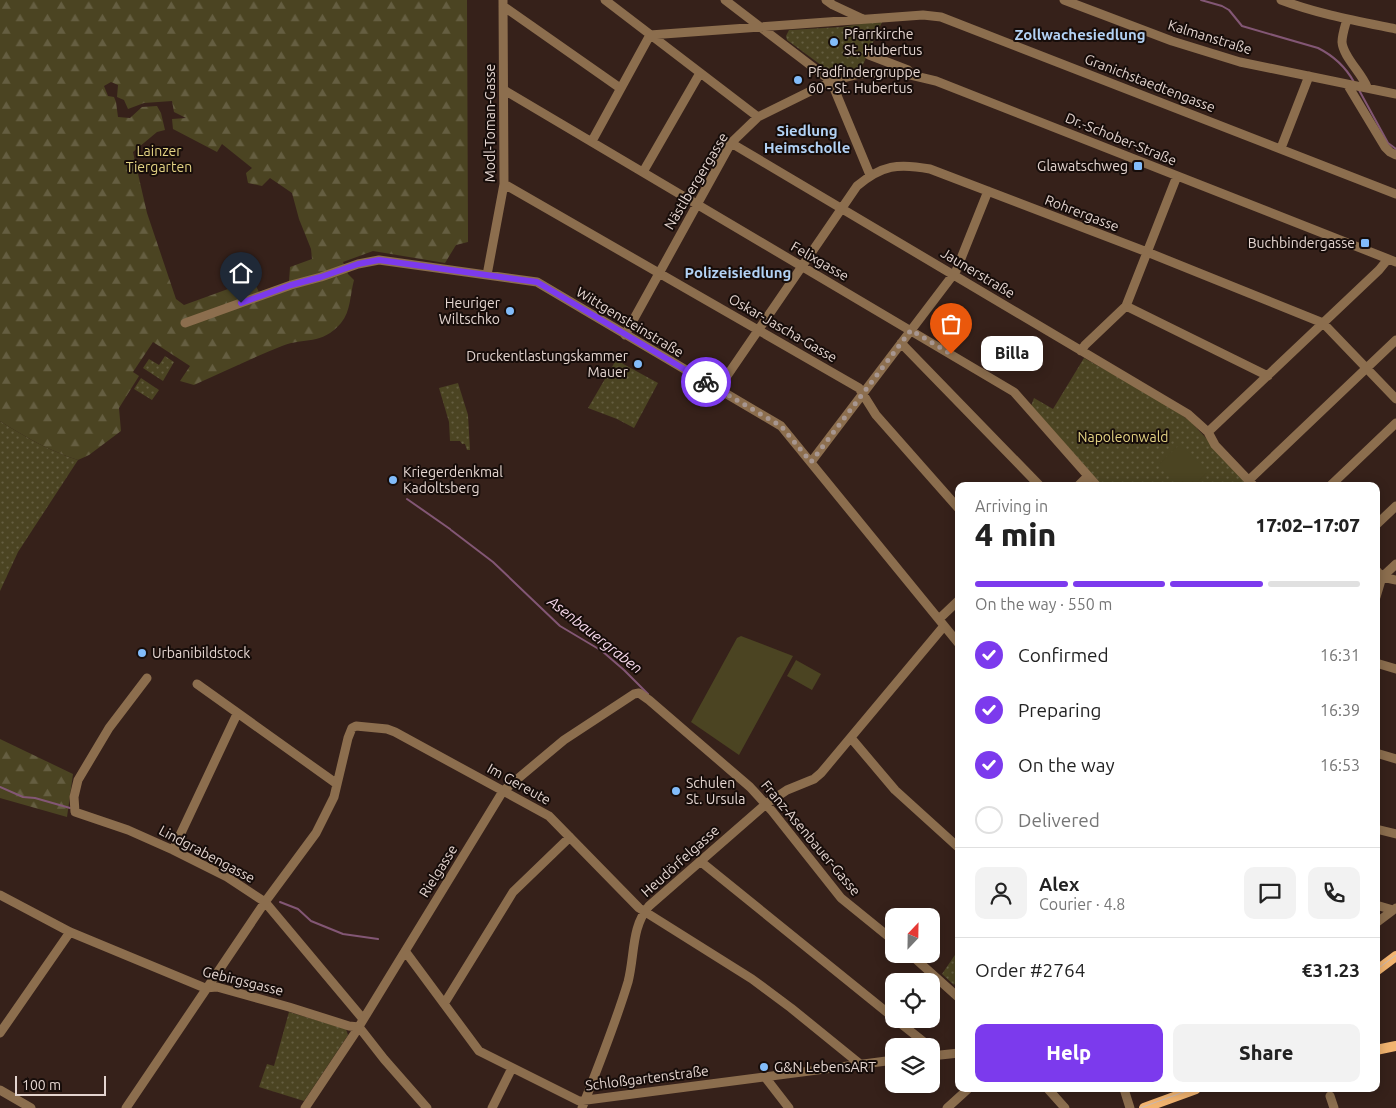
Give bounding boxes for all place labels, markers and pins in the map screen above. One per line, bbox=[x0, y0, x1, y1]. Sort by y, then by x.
place label: Pfarrkirche St. Hubertus bbox=[844, 26, 922, 58]
marker: Pfarrkirche St. Hubertus bbox=[828, 36, 840, 48]
place label: Pfadfindergruppe 60 - St. Hubertus bbox=[808, 64, 920, 96]
marker: Pfadfindergruppe 60 - St. Hubertus bbox=[792, 74, 804, 86]
place label: Glawatschweg bbox=[1037, 158, 1128, 174]
marker: Glawatschweg bbox=[1132, 160, 1144, 172]
place label: Buchbindergasse bbox=[1248, 235, 1355, 251]
marker: Buchbindergasse bbox=[1359, 237, 1371, 249]
pin bbox=[220, 252, 262, 303]
place label: Heuriger Wiltschko bbox=[439, 295, 501, 327]
pin bbox=[930, 303, 972, 354]
marker: Heuriger Wiltschko bbox=[504, 305, 516, 317]
callout: Billa bbox=[981, 336, 1044, 372]
place label: Druckentlastungskammer Mauer bbox=[466, 348, 629, 380]
marker: Druckentlastungskammer Mauer bbox=[632, 358, 644, 370]
place label: Kriegerdenkmal Kadoltsberg bbox=[403, 464, 503, 496]
marker: Kriegerdenkmal Kadoltsberg bbox=[387, 474, 399, 486]
place label: Urbanibildstock bbox=[152, 645, 250, 661]
marker: Urbanibildstock bbox=[136, 647, 148, 659]
place label: Schulen St. Ursula bbox=[686, 775, 746, 807]
marker: Schulen St. Ursula bbox=[670, 785, 682, 797]
place label: G&N LebensART bbox=[774, 1059, 876, 1075]
marker: G&N LebensART bbox=[758, 1061, 770, 1073]

